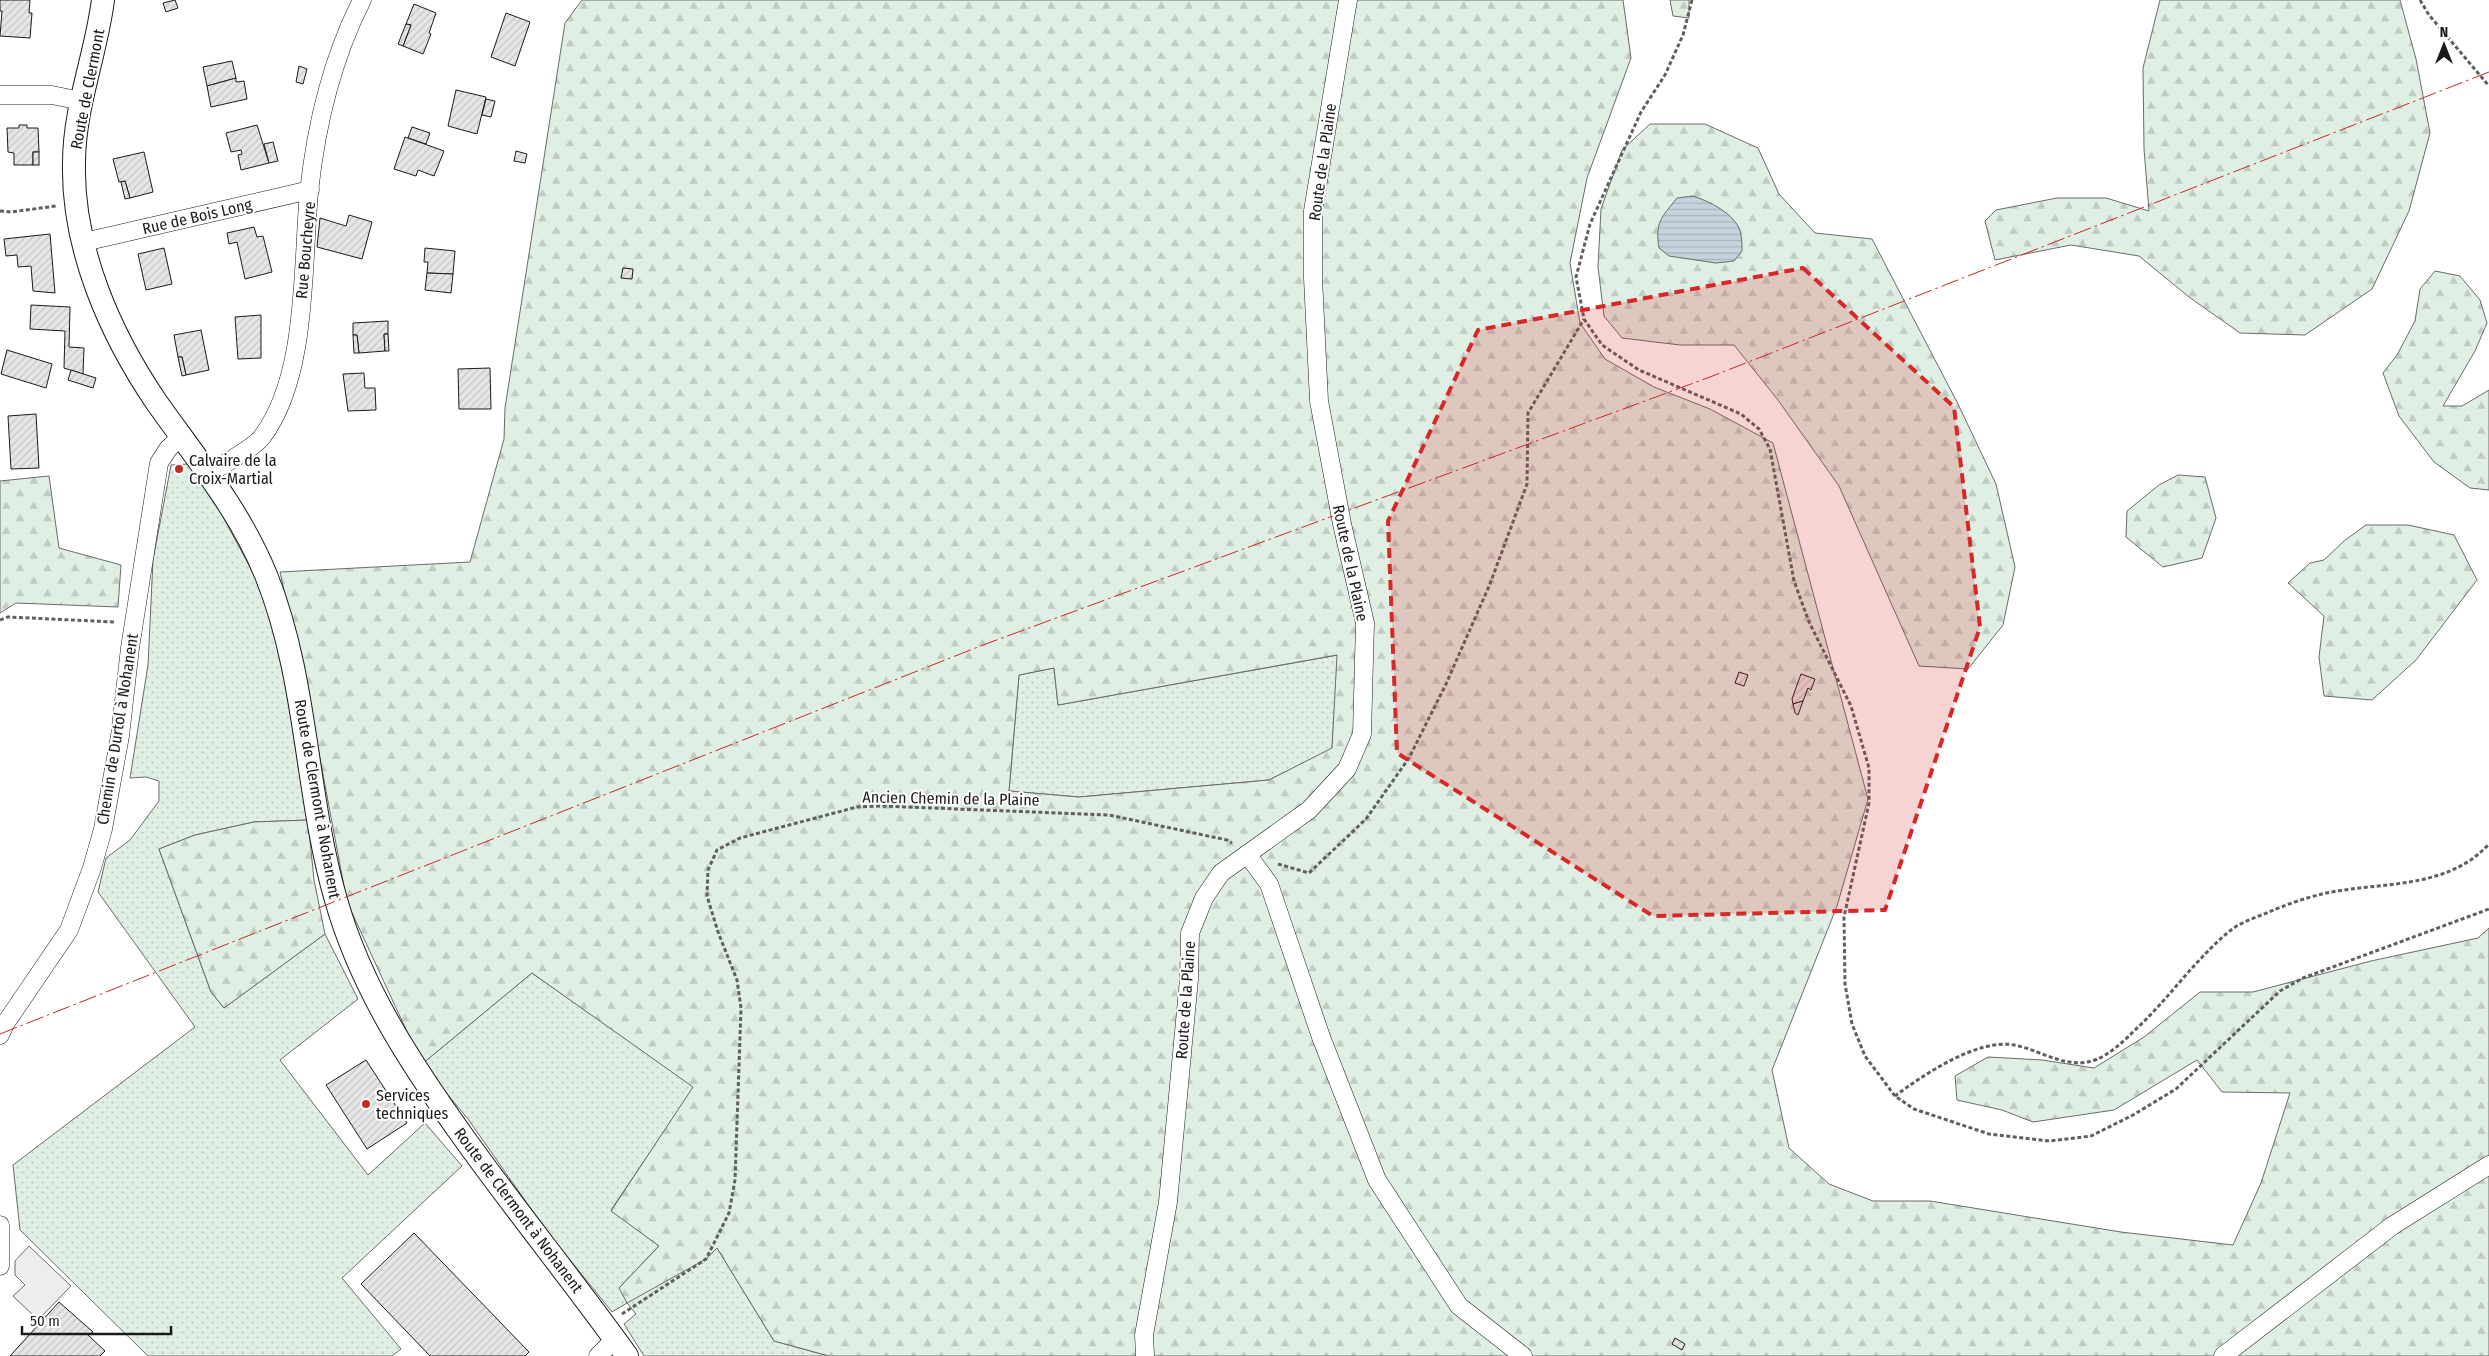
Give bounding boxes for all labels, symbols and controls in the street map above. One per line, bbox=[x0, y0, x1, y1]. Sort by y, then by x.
north arrow bbox=[2419, 20, 2469, 70]
text: N bbox=[2440, 24, 2448, 41]
street label: Route de Clermont bbox=[67, 27, 109, 151]
street label: Route de la Plaine bbox=[1305, 102, 1340, 222]
street label: Rue de Bois Long bbox=[140, 195, 254, 238]
street label: Rue Boucheyre bbox=[292, 201, 319, 299]
place label: Calvaire de la Croix-Martial bbox=[189, 451, 277, 488]
marker: Calvaire de la Croix-Martial bbox=[173, 463, 185, 475]
street label: Route de la Plaine bbox=[1329, 503, 1372, 623]
street label: Chemin de Durtol à Nohanent bbox=[93, 631, 142, 826]
street label: Route de Clermont à Nohanent bbox=[291, 698, 345, 901]
street label: Ancien Chemin de la Plaine bbox=[862, 787, 1040, 810]
street label: Route de la Plaine bbox=[1172, 940, 1199, 1060]
place label: Services techniques bbox=[376, 1086, 448, 1123]
marker: Services techniques bbox=[360, 1098, 372, 1110]
street label: Route de Clermont à Nohanent bbox=[450, 1124, 587, 1297]
scale bar bbox=[22, 1304, 171, 1336]
text: 50 m bbox=[30, 1312, 60, 1330]

